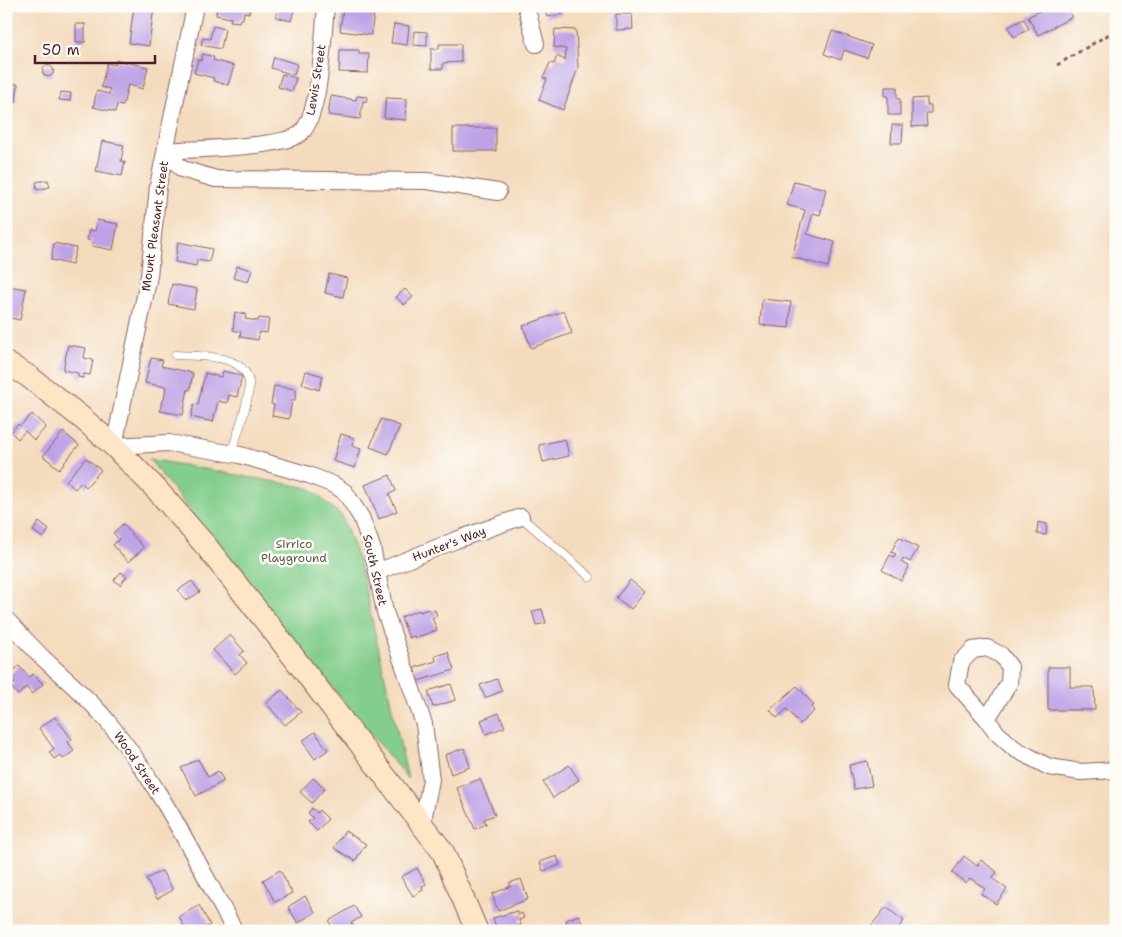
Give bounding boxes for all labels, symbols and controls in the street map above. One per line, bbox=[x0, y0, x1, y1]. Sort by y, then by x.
scale bar bbox=[35, 32, 155, 64]
text: 50 m bbox=[42, 40, 80, 60]
street label: Lewis Street bbox=[302, 43, 330, 117]
street label: Mount Pleasant Street bbox=[138, 160, 172, 292]
street label: Hunter's Way bbox=[410, 523, 488, 565]
street label: South Street bbox=[359, 533, 391, 607]
park label: Sirrico Playground bbox=[261, 536, 327, 566]
street label: Wood Street bbox=[110, 728, 164, 798]

